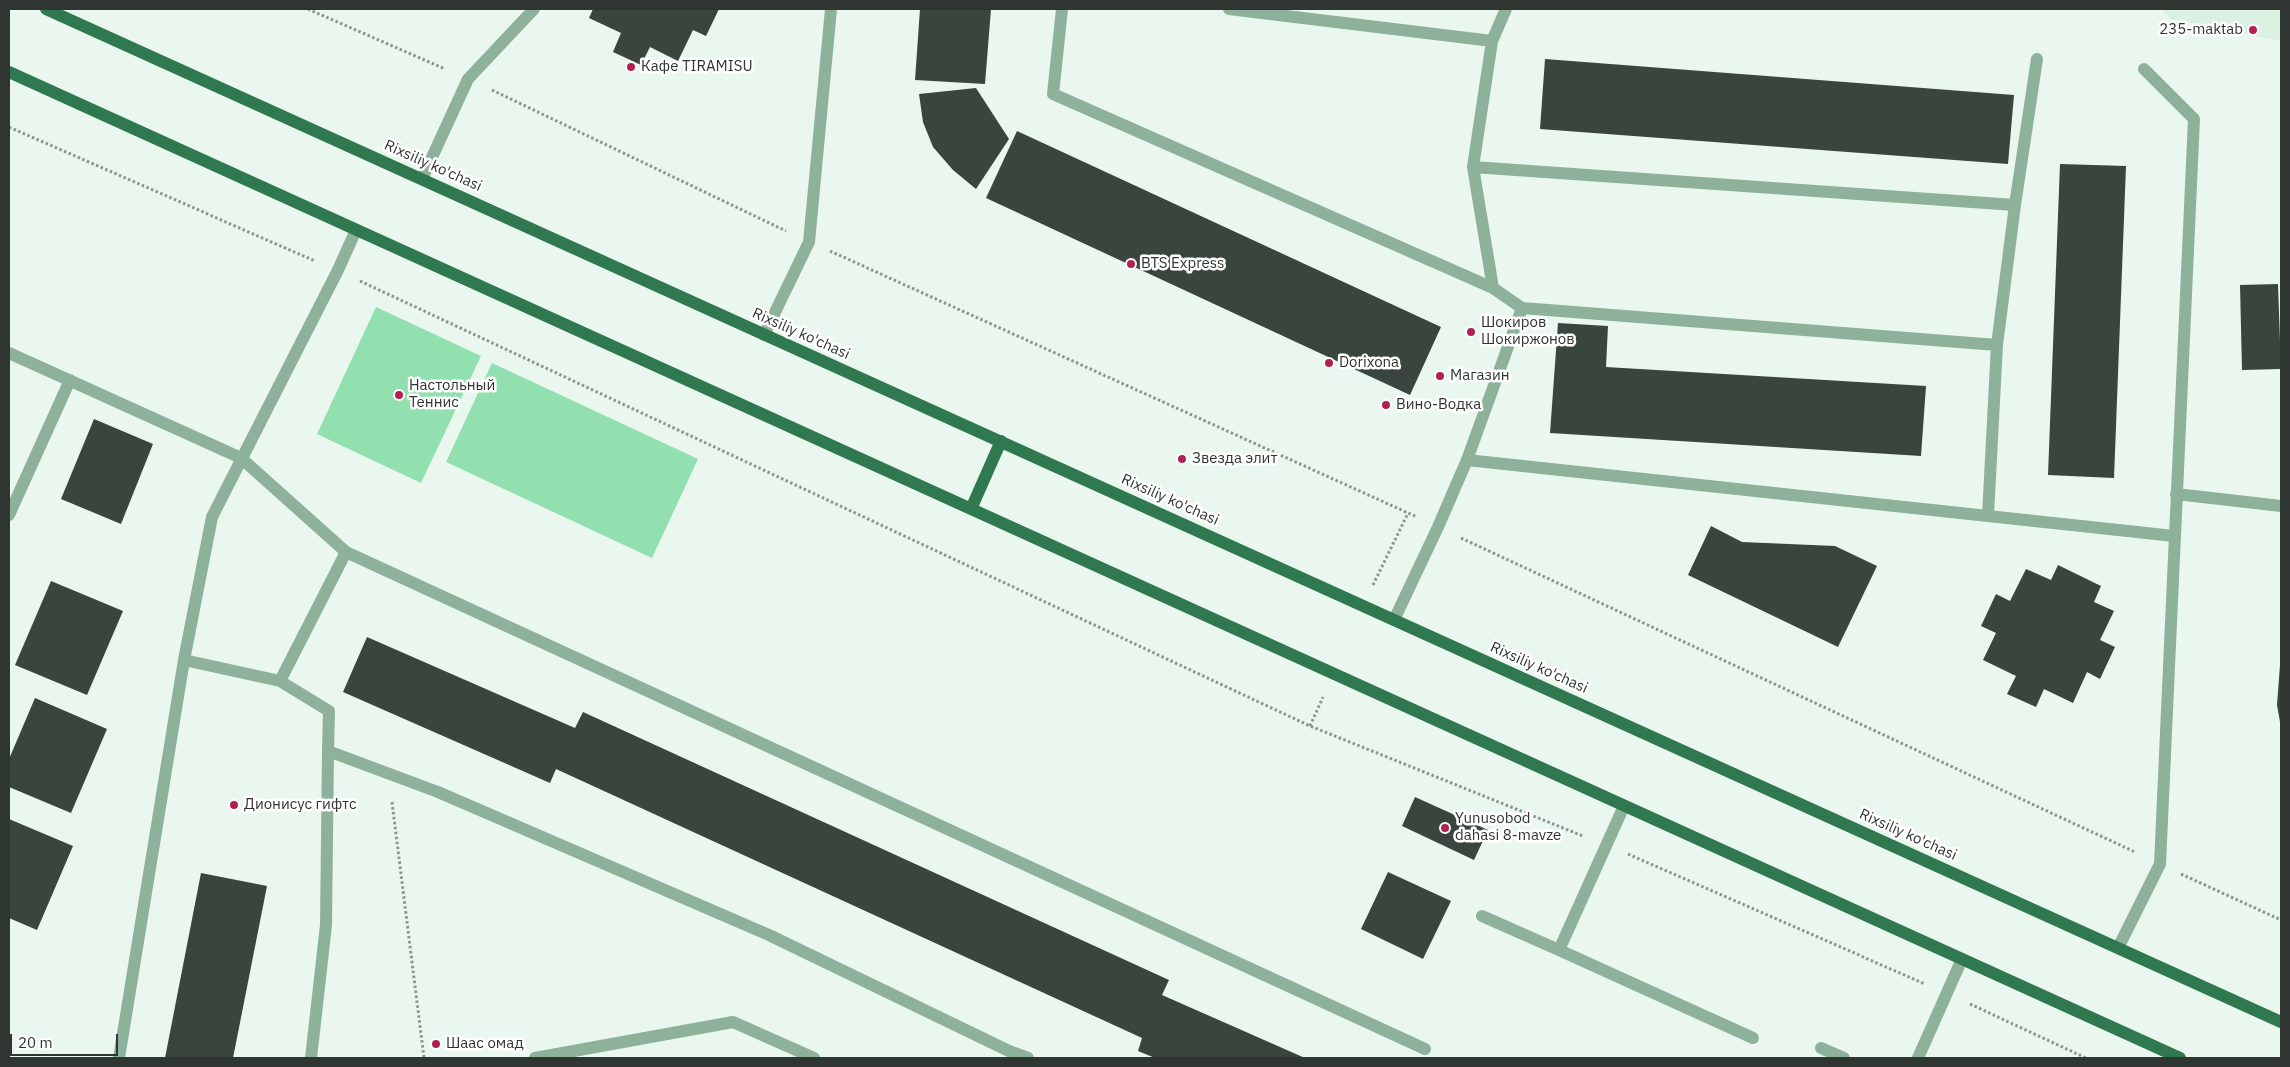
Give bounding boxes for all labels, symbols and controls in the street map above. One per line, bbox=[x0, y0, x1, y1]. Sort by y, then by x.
place label: 235-maktab bbox=[2159, 21, 2243, 39]
marker: 235-maktab bbox=[2247, 24, 2259, 36]
place label: Кафе TIRAMISU bbox=[641, 58, 753, 76]
marker: Кафе TIRAMISU bbox=[625, 61, 637, 73]
street label: Rixsiliy ko'chasi bbox=[381, 136, 485, 196]
place label: BTS Express bbox=[1141, 255, 1224, 273]
marker: BTS Express bbox=[1125, 258, 1137, 270]
street label: Rixsiliy ko'chasi bbox=[749, 304, 853, 364]
place label: Шокиров Шокиржонов bbox=[1481, 314, 1575, 349]
marker: Шокиров Шокиржонов bbox=[1465, 326, 1477, 338]
place label: Dorixona bbox=[1339, 354, 1399, 372]
marker: Dorixona bbox=[1323, 357, 1335, 369]
place label: Магазин bbox=[1450, 367, 1510, 385]
marker: Магазин bbox=[1434, 370, 1446, 382]
place label: Настольный Теннис bbox=[409, 377, 495, 412]
marker: Настольный Теннис bbox=[393, 389, 405, 401]
place label: Вино-Водка bbox=[1396, 396, 1481, 414]
marker: Вино-Водка bbox=[1380, 399, 1392, 411]
place label: Звезда элит bbox=[1192, 450, 1277, 468]
marker: Звезда элит bbox=[1176, 453, 1188, 465]
street label: Rixsiliy ko'chasi bbox=[1118, 470, 1222, 530]
street label: Rixsiliy ko'chasi bbox=[1487, 638, 1591, 698]
place label: Дионисус гифтс bbox=[244, 796, 356, 814]
marker: Дионисус гифтс bbox=[228, 799, 240, 811]
street label: Rixsiliy ko'chasi bbox=[1856, 805, 1960, 865]
place label: Yunusobod dahasi 8-mavze bbox=[1455, 810, 1561, 845]
marker: Yunusobod dahasi 8-mavze bbox=[1439, 822, 1451, 834]
scale bar bbox=[12, 1024, 120, 1056]
text: 20 m bbox=[18, 1033, 53, 1052]
place label: Шаас омад bbox=[446, 1035, 524, 1053]
marker: Шаас омад bbox=[430, 1038, 442, 1050]

